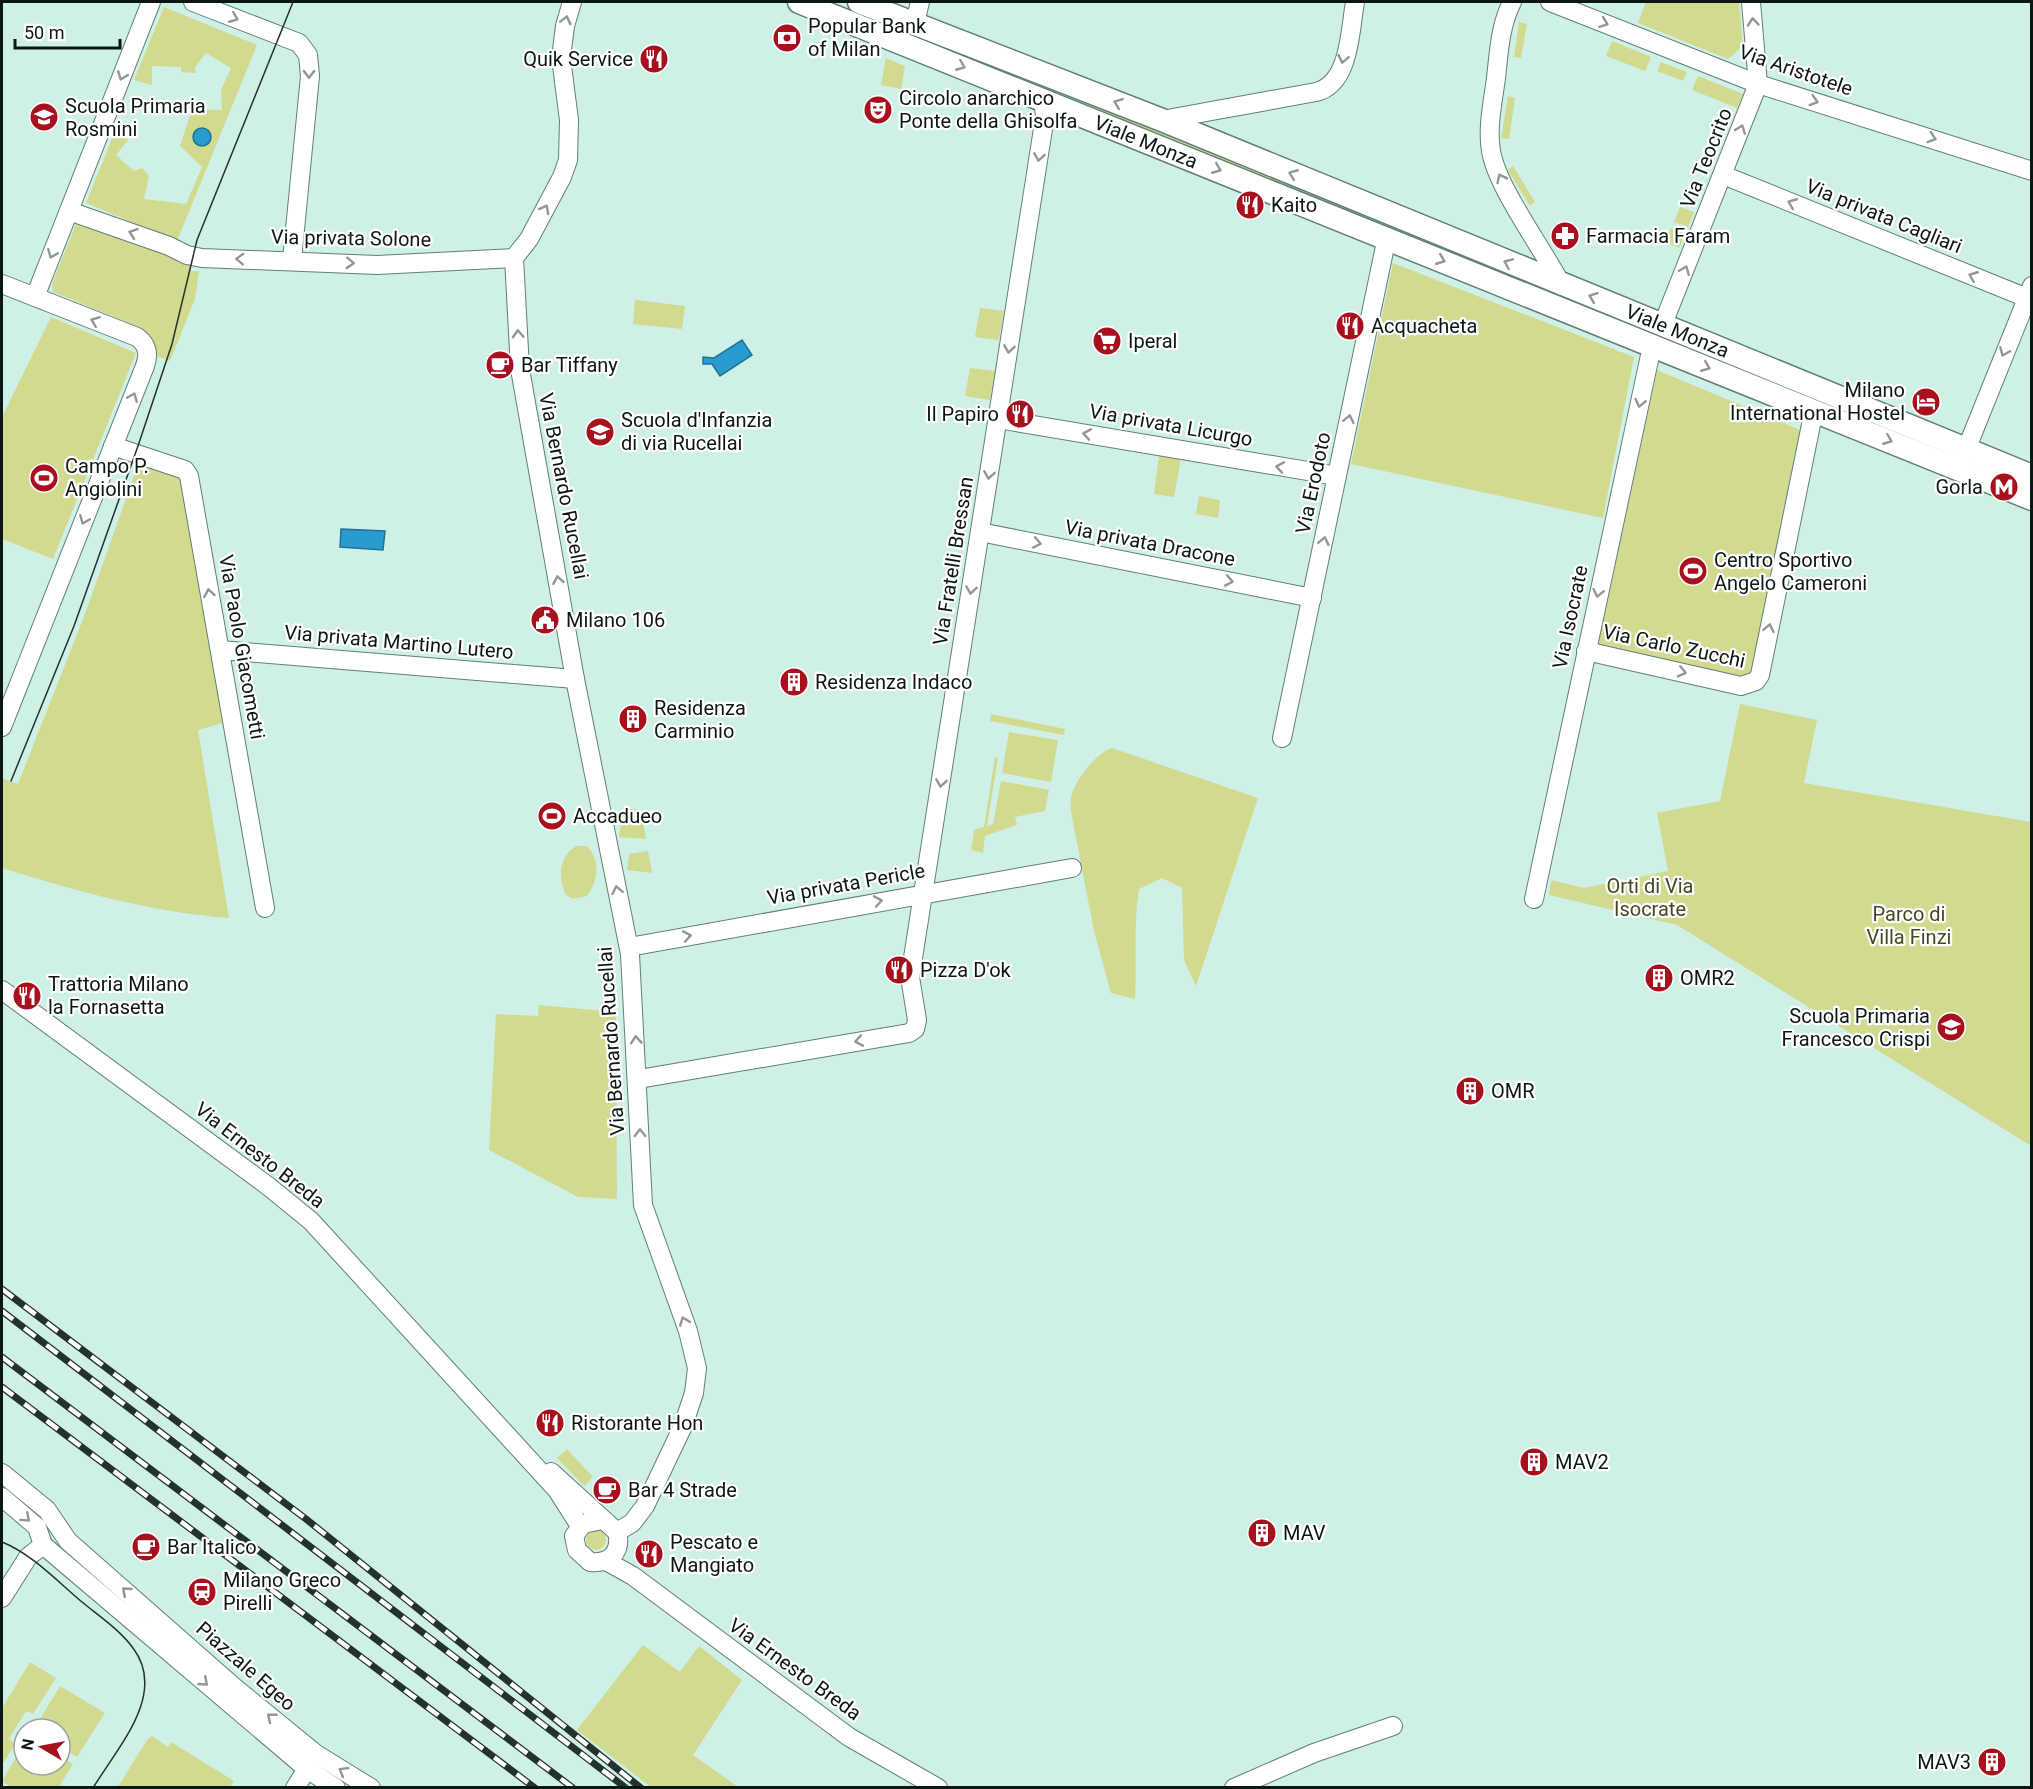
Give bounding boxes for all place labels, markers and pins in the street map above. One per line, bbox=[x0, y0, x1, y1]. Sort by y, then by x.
place label: Popular Bank of Milan bbox=[808, 14, 927, 61]
bank icon: Popular Bank of Milan bbox=[771, 22, 803, 54]
restaurant icon: Quik Service bbox=[638, 43, 670, 75]
place label: Quik Service bbox=[523, 47, 633, 71]
place label: Circolo anarchico Ponte della Ghisolfa bbox=[899, 86, 1077, 133]
place label: Scuola Primaria Rosmini bbox=[65, 94, 206, 141]
theatre icon: Circolo anarchico Ponte della Ghisolfa bbox=[862, 94, 894, 126]
school or university icon: Scuola Primaria Rosmini bbox=[28, 101, 60, 133]
restaurant icon: Kaito bbox=[1234, 189, 1266, 221]
place label: Kaito bbox=[1271, 193, 1317, 217]
pharmacy icon: Farmacia Faram bbox=[1549, 220, 1581, 252]
place label: Farmacia Faram bbox=[1586, 224, 1730, 248]
restaurant icon: Acquacheta bbox=[1334, 310, 1366, 342]
place label: Acquacheta bbox=[1371, 314, 1477, 338]
supermarket icon: Iperal bbox=[1091, 325, 1123, 357]
place label: Iperal bbox=[1128, 329, 1177, 353]
cafe icon: Bar Tiffany bbox=[484, 349, 516, 381]
place label: Bar Tiffany bbox=[521, 353, 618, 377]
place label: Milano International Hostel bbox=[1730, 378, 1905, 425]
hotel icon: Milano International Hostel bbox=[1910, 386, 1942, 418]
restaurant icon: Il Papiro bbox=[1004, 398, 1036, 430]
place label: Il Papiro bbox=[926, 402, 999, 426]
place label: Scuola d'Infanzia di via Rucellai bbox=[621, 408, 772, 455]
school or university icon: Scuola d'Infanzia di via Rucellai bbox=[584, 416, 616, 448]
place label: Campo P. Angiolini bbox=[65, 454, 149, 501]
sports icon: Campo P. Angiolini bbox=[28, 462, 60, 494]
metro station icon: Gorla bbox=[1988, 471, 2020, 503]
place label: Gorla bbox=[1935, 475, 1983, 499]
place label: Centro Sportivo Angelo Cameroni bbox=[1714, 548, 1867, 595]
sports icon: Centro Sportivo Angelo Cameroni bbox=[1677, 555, 1709, 587]
public building icon: Milano 106 bbox=[529, 604, 561, 636]
place label: Milano 106 bbox=[566, 608, 665, 632]
building icon: Residenza Indaco bbox=[778, 666, 810, 698]
place label: Residenza Indaco bbox=[815, 670, 972, 694]
place label: Residenza Carminio bbox=[654, 696, 746, 743]
building icon: Residenza Carminio bbox=[617, 703, 649, 735]
sports icon: Accadueo bbox=[536, 800, 568, 832]
place label: Accadueo bbox=[573, 804, 662, 828]
restaurant icon: Pizza D'ok bbox=[883, 954, 915, 986]
place label: Pizza D'ok bbox=[920, 958, 1012, 982]
building icon: OMR2 bbox=[1643, 962, 1675, 994]
place label: OMR2 bbox=[1680, 966, 1735, 990]
place label: Trattoria Milano la Fornasetta bbox=[48, 972, 189, 1019]
restaurant icon: Trattoria Milano la Fornasetta bbox=[11, 980, 43, 1012]
place label: Scuola Primaria Francesco Crispi bbox=[1782, 1004, 1930, 1051]
school or university icon: Scuola Primaria Francesco Crispi bbox=[1935, 1011, 1967, 1043]
building icon: OMR bbox=[1454, 1075, 1486, 1107]
place label: OMR bbox=[1491, 1079, 1535, 1103]
restaurant icon: Ristorante Hon bbox=[534, 1407, 566, 1439]
place label: Ristorante Hon bbox=[571, 1411, 703, 1435]
building icon: MAV2 bbox=[1518, 1446, 1550, 1478]
place label: MAV2 bbox=[1555, 1450, 1609, 1474]
cafe icon: Bar 4 Strade bbox=[591, 1474, 623, 1506]
place label: Bar 4 Strade bbox=[628, 1478, 737, 1502]
building icon: MAV bbox=[1246, 1517, 1278, 1549]
place label: MAV bbox=[1283, 1521, 1326, 1545]
place label: Pescato e Mangiato bbox=[670, 1530, 758, 1577]
cafe icon: Bar Italico bbox=[130, 1531, 162, 1563]
place label: Bar Italico bbox=[167, 1535, 257, 1559]
restaurant icon: Pescato e Mangiato bbox=[633, 1538, 665, 1570]
place label: Milano Greco Pirelli bbox=[223, 1568, 341, 1615]
station icon: Milano Greco Pirelli bbox=[186, 1576, 218, 1608]
building icon: MAV3 bbox=[1976, 1746, 2008, 1778]
place label: MAV3 bbox=[1917, 1750, 1971, 1774]

